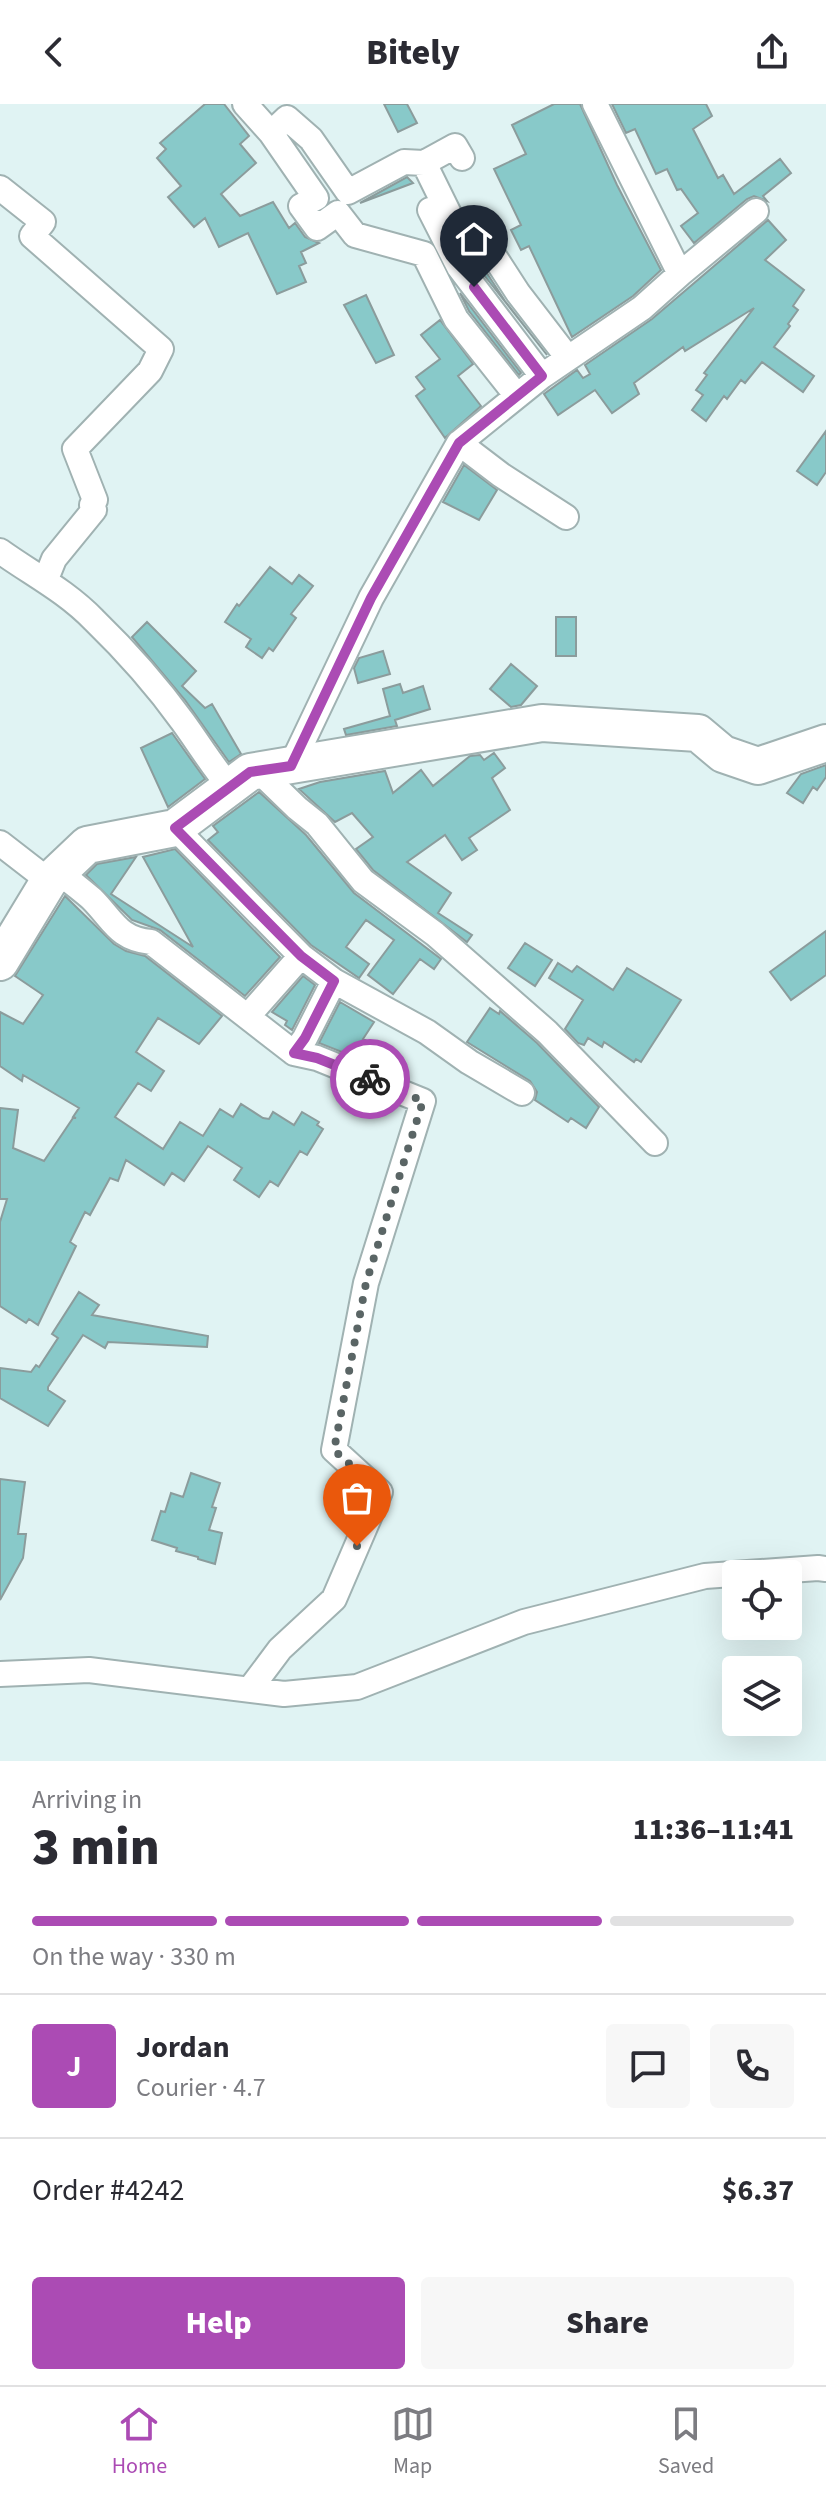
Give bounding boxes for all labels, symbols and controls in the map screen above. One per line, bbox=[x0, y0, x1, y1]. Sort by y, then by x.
text: Bitely bbox=[366, 27, 460, 78]
icon: back bbox=[32, 30, 76, 74]
icon: share bbox=[750, 30, 794, 74]
pin bbox=[440, 205, 508, 287]
icon: home bbox=[452, 217, 496, 261]
courier bbox=[330, 1039, 410, 1119]
icon: bike bbox=[348, 1057, 392, 1101]
pin bbox=[323, 1464, 391, 1546]
icon: bag bbox=[335, 1476, 379, 1520]
map controls bbox=[722, 1560, 802, 1736]
button: locate bbox=[722, 1560, 802, 1640]
button: layers bbox=[722, 1656, 802, 1736]
text: Arriving in bbox=[32, 1781, 142, 1818]
text: 11:36–11:41 bbox=[633, 1808, 794, 1851]
text: 3 min bbox=[32, 1811, 160, 1885]
text: On the way · 330 m bbox=[32, 1938, 236, 1975]
button: chat bbox=[606, 2024, 690, 2108]
button: phone bbox=[710, 2024, 794, 2108]
text: Jordan bbox=[136, 2026, 230, 2069]
text: J bbox=[66, 2045, 82, 2088]
text: Courier · 4.7 bbox=[136, 2069, 266, 2106]
text: Order #4242 bbox=[32, 2169, 185, 2212]
text: $6.37 bbox=[722, 2169, 794, 2212]
button: Help bbox=[32, 2277, 405, 2369]
button: Share bbox=[421, 2277, 794, 2369]
tab: Home bbox=[112, 2402, 167, 2482]
tab: Map bbox=[391, 2402, 435, 2482]
tab: Saved bbox=[658, 2402, 714, 2482]

